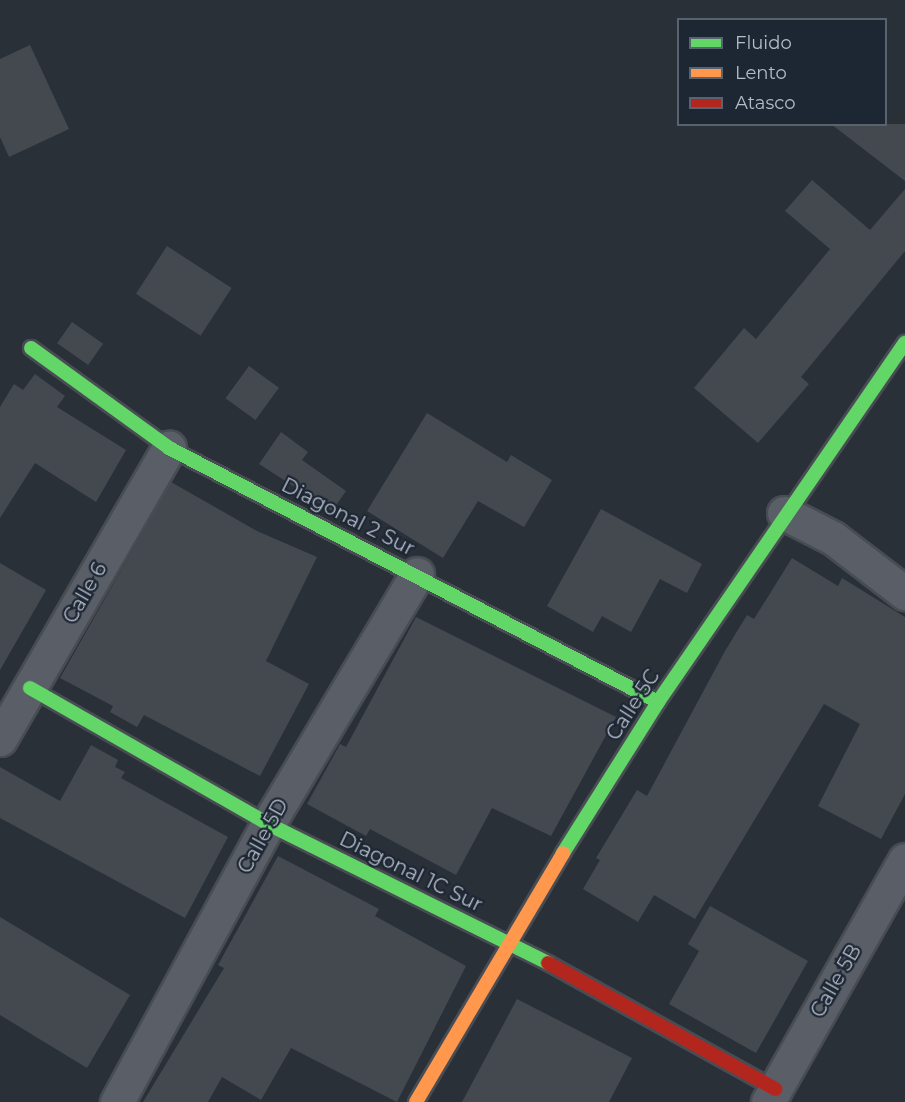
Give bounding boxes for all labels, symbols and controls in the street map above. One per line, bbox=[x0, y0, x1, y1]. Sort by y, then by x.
legend bbox=[677, 18, 887, 126]
text: Fluido bbox=[735, 32, 792, 54]
text: Lento bbox=[735, 62, 787, 84]
text: Atasco bbox=[735, 92, 795, 114]
street label: Diagonal 2 Sur bbox=[277, 473, 419, 561]
street label: Calle 6 bbox=[58, 558, 112, 628]
street label: Calle 5C bbox=[601, 665, 665, 745]
street label: Calle 5D bbox=[233, 794, 293, 878]
street label: Diagonal 1C Sur bbox=[336, 827, 486, 917]
street label: Calle 5B bbox=[806, 940, 866, 1022]

